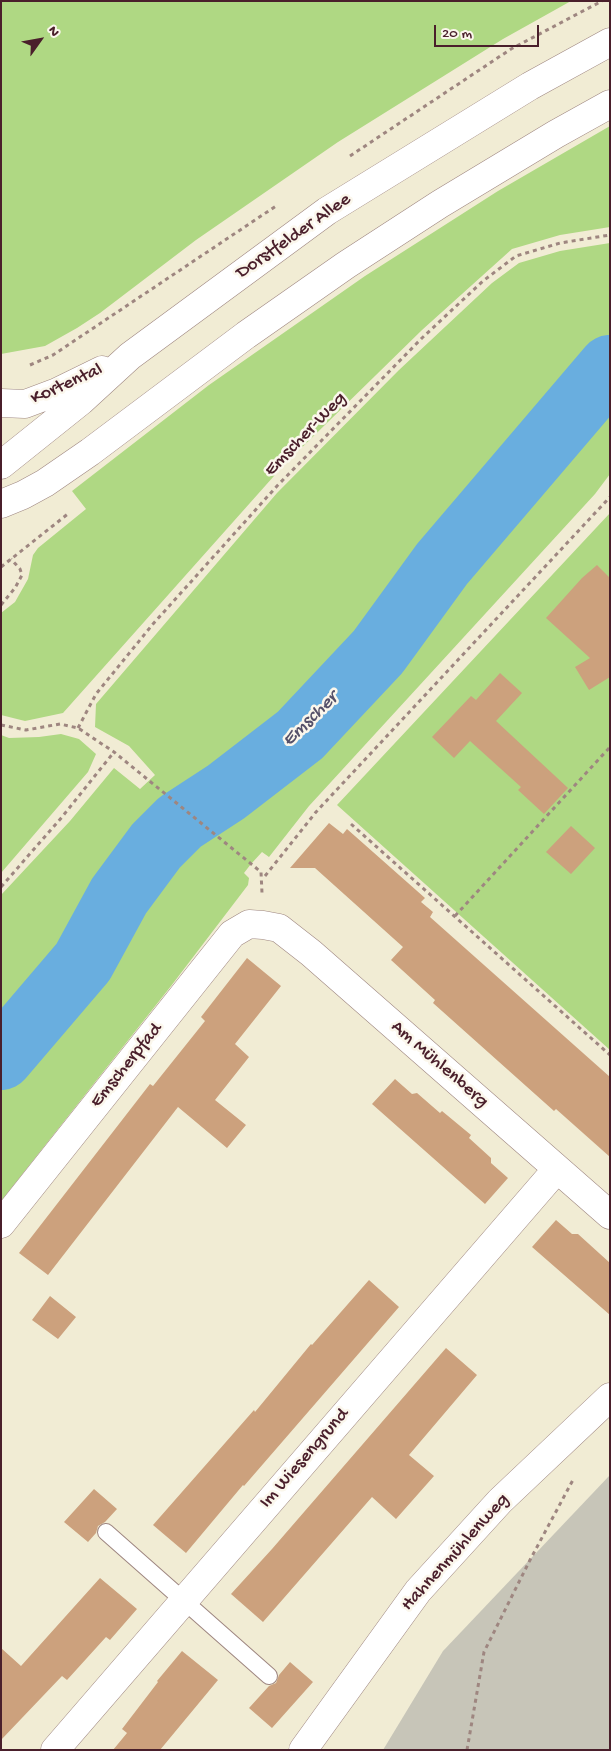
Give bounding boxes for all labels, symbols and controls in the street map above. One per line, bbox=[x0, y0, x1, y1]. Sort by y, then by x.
north arrow bbox=[15, 15, 65, 65]
scale bar bbox=[436, 15, 541, 47]
text: N bbox=[44, 23, 63, 40]
text: 20 m bbox=[442, 25, 472, 43]
street label: Dorstfelder Allee bbox=[232, 189, 356, 285]
street label: Kortental bbox=[28, 359, 106, 411]
street label: Emscher-Weg bbox=[260, 388, 352, 482]
water label: Emscher bbox=[278, 687, 344, 753]
street label: Am Mühlenberg bbox=[386, 1016, 492, 1114]
street label: Emscherpfad bbox=[86, 1019, 168, 1113]
street label: Im Wiesengrund bbox=[255, 1404, 355, 1514]
street label: Hahnenmühlenweg bbox=[397, 1489, 515, 1617]

